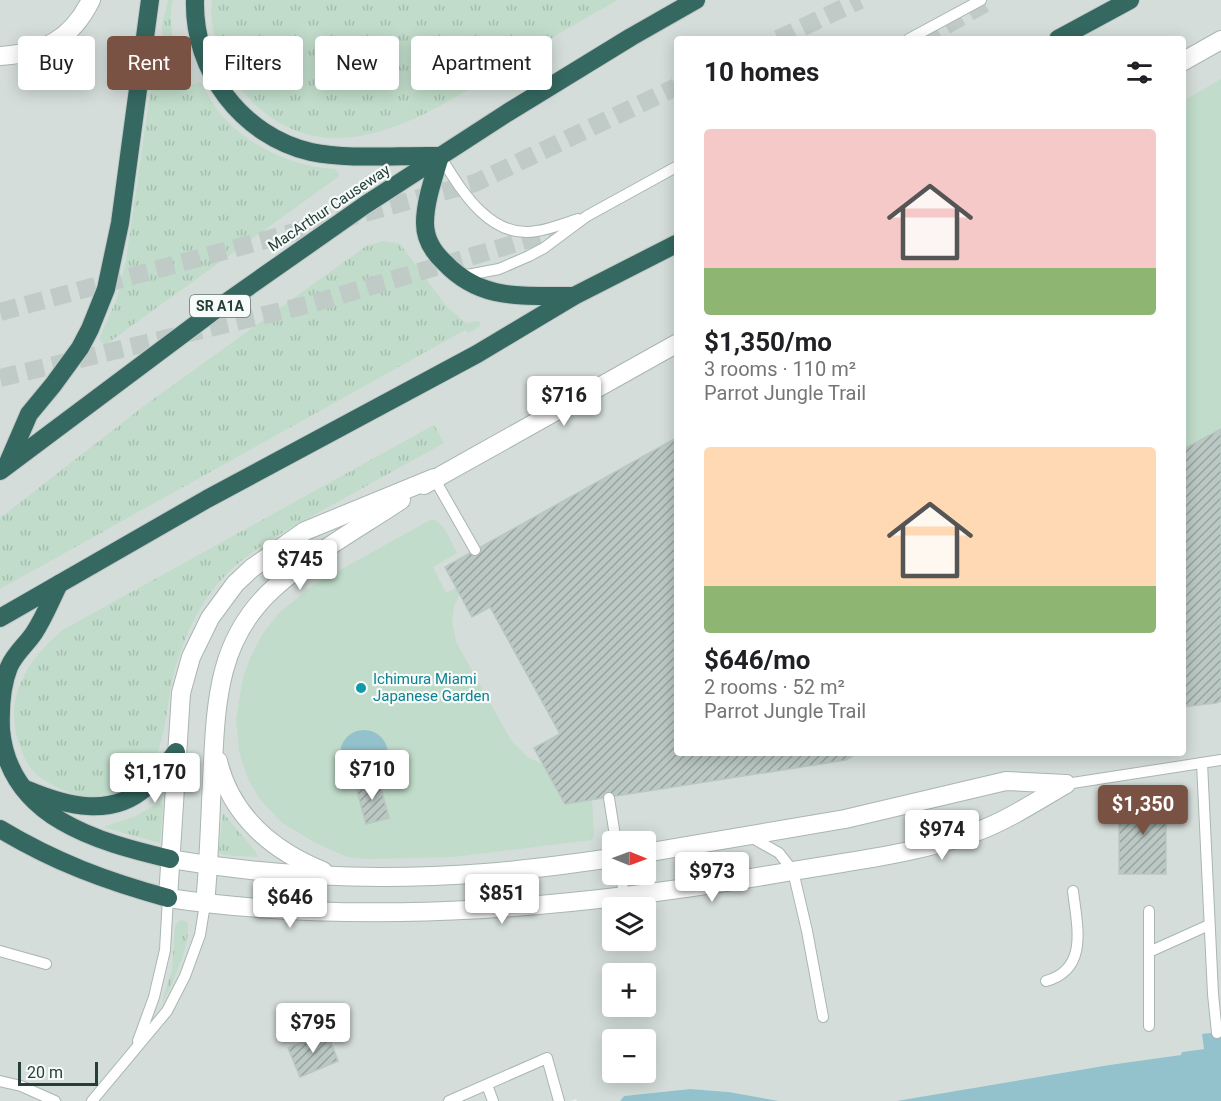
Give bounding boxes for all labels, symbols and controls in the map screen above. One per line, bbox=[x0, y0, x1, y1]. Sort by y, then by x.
chip: Buy bbox=[18, 36, 95, 90]
chip: Rent bbox=[107, 36, 191, 90]
chip: Filters bbox=[203, 36, 303, 90]
chip: New bbox=[315, 36, 399, 90]
chip: Apartment bbox=[411, 36, 552, 90]
icon: filters bbox=[1123, 56, 1156, 89]
text: 10 homes bbox=[704, 57, 819, 87]
street label: MacArthur Causeway bbox=[265, 161, 393, 255]
icon: home bbox=[876, 168, 984, 276]
road number: SR A1A bbox=[190, 295, 250, 317]
text: $1,350/mo bbox=[704, 327, 832, 357]
text: 3 rooms · 110 m² bbox=[704, 357, 856, 381]
pin: $716 bbox=[528, 376, 600, 427]
text: Parrot Jungle Trail bbox=[704, 381, 866, 405]
text: $716 bbox=[541, 383, 587, 407]
icon: home bbox=[876, 486, 984, 594]
pin: $745 bbox=[264, 540, 336, 591]
text: $745 bbox=[277, 547, 323, 571]
text: $646/mo bbox=[704, 645, 811, 675]
place label: Ichimura Miami Japanese Garden bbox=[373, 670, 490, 705]
text: 2 rooms · 52 m² bbox=[704, 675, 845, 699]
marker: Ichimura Miami Japanese Garden bbox=[354, 681, 368, 695]
text: Parrot Jungle Trail bbox=[704, 699, 866, 723]
pin: $710 bbox=[336, 750, 408, 801]
pin: $1,170 bbox=[106, 753, 204, 804]
text: $710 bbox=[349, 757, 395, 781]
text: $1,170 bbox=[124, 760, 186, 784]
pin: $1,350 bbox=[1094, 785, 1192, 836]
text: $1,350 bbox=[1112, 792, 1174, 816]
pin: $974 bbox=[906, 810, 978, 861]
text: $974 bbox=[919, 817, 965, 841]
north arrow bbox=[602, 831, 656, 885]
map controls bbox=[602, 831, 656, 1083]
pin: $973 bbox=[676, 852, 748, 903]
text: $973 bbox=[689, 859, 735, 883]
pin: $851 bbox=[466, 874, 538, 925]
pin: $646 bbox=[254, 878, 326, 929]
text: $851 bbox=[479, 881, 525, 905]
text: $646 bbox=[267, 885, 313, 909]
button: layers bbox=[602, 897, 656, 951]
button: + bbox=[602, 963, 656, 1017]
pin: $795 bbox=[277, 1003, 349, 1054]
text: $795 bbox=[290, 1010, 336, 1034]
button: − bbox=[602, 1029, 656, 1083]
scale bar bbox=[18, 1059, 98, 1086]
text: 20 m bbox=[27, 1063, 63, 1082]

